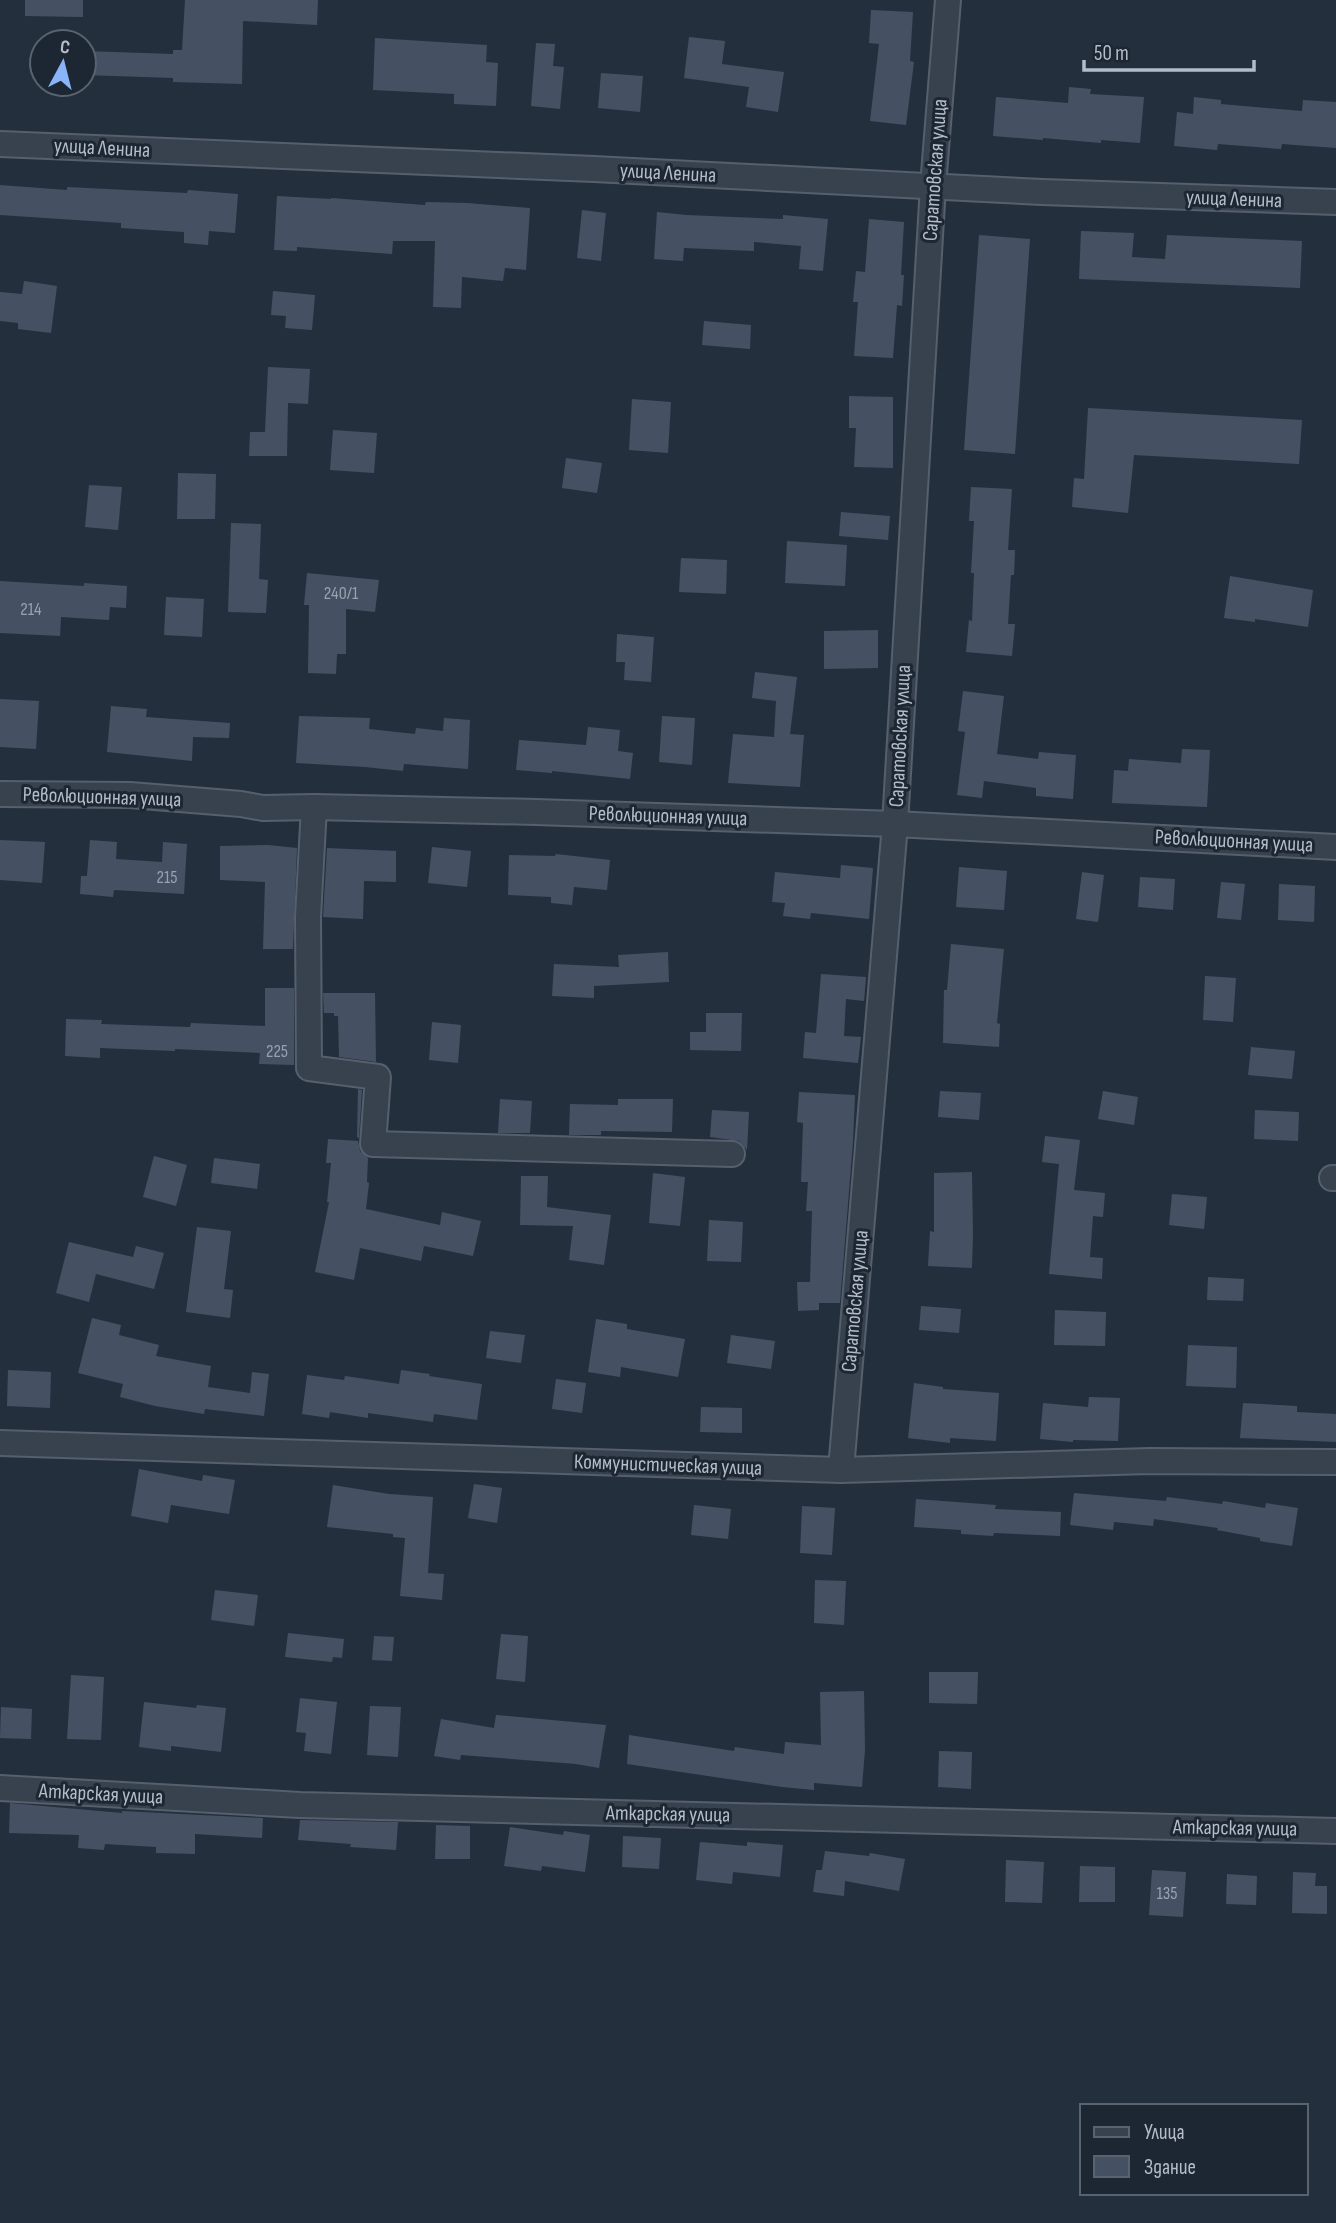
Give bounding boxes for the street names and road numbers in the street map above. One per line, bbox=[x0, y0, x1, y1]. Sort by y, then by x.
street label: Саратовская улица bbox=[918, 98, 952, 242]
street label: улица Ленина bbox=[53, 133, 151, 163]
street label: улица Ленина bbox=[619, 158, 717, 188]
street label: улица Ленина bbox=[1185, 185, 1283, 213]
street label: Саратовская улица bbox=[884, 664, 916, 808]
street label: Революционная улица bbox=[22, 782, 182, 812]
street label: Революционная улица bbox=[588, 801, 748, 831]
street label: Революционная улица bbox=[1154, 824, 1314, 858]
street label: Саратовская улица bbox=[836, 1229, 874, 1373]
street label: Коммунистическая улица bbox=[573, 1449, 763, 1481]
street label: Аткарская улица bbox=[37, 1778, 164, 1810]
street label: Аткарская улица bbox=[605, 1800, 730, 1828]
street label: Аткарская улица bbox=[1172, 1814, 1297, 1842]

